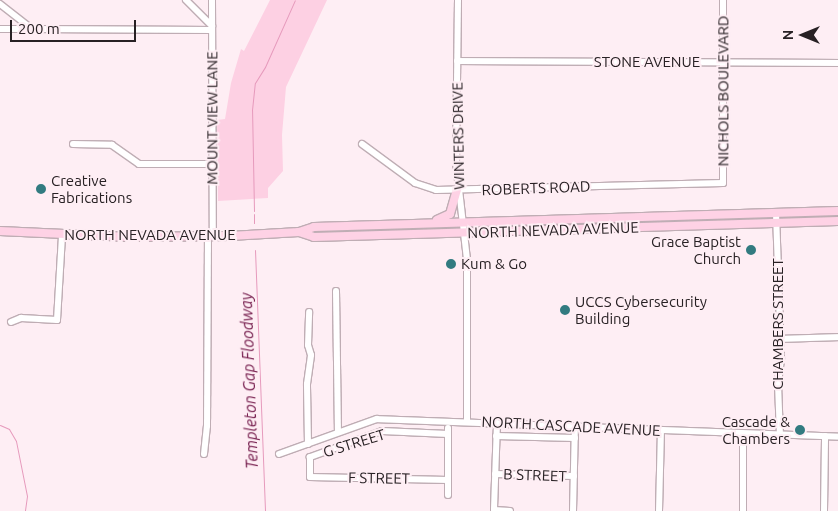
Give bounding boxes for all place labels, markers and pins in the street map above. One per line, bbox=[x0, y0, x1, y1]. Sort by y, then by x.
place label: Creative Fabrications bbox=[51, 171, 132, 206]
marker: Creative Fabrications bbox=[35, 183, 47, 195]
place label: Grace Baptist Church bbox=[651, 232, 741, 267]
marker: Grace Baptist Church bbox=[745, 244, 757, 256]
place label: Kum & Go bbox=[461, 255, 527, 273]
marker: Kum & Go bbox=[445, 258, 457, 270]
place label: UCCS Cybersecurity Building bbox=[575, 292, 707, 327]
marker: UCCS Cybersecurity Building bbox=[559, 304, 571, 316]
place label: Cascade & Chambers bbox=[722, 412, 790, 447]
marker: Cascade & Chambers bbox=[794, 424, 806, 436]

